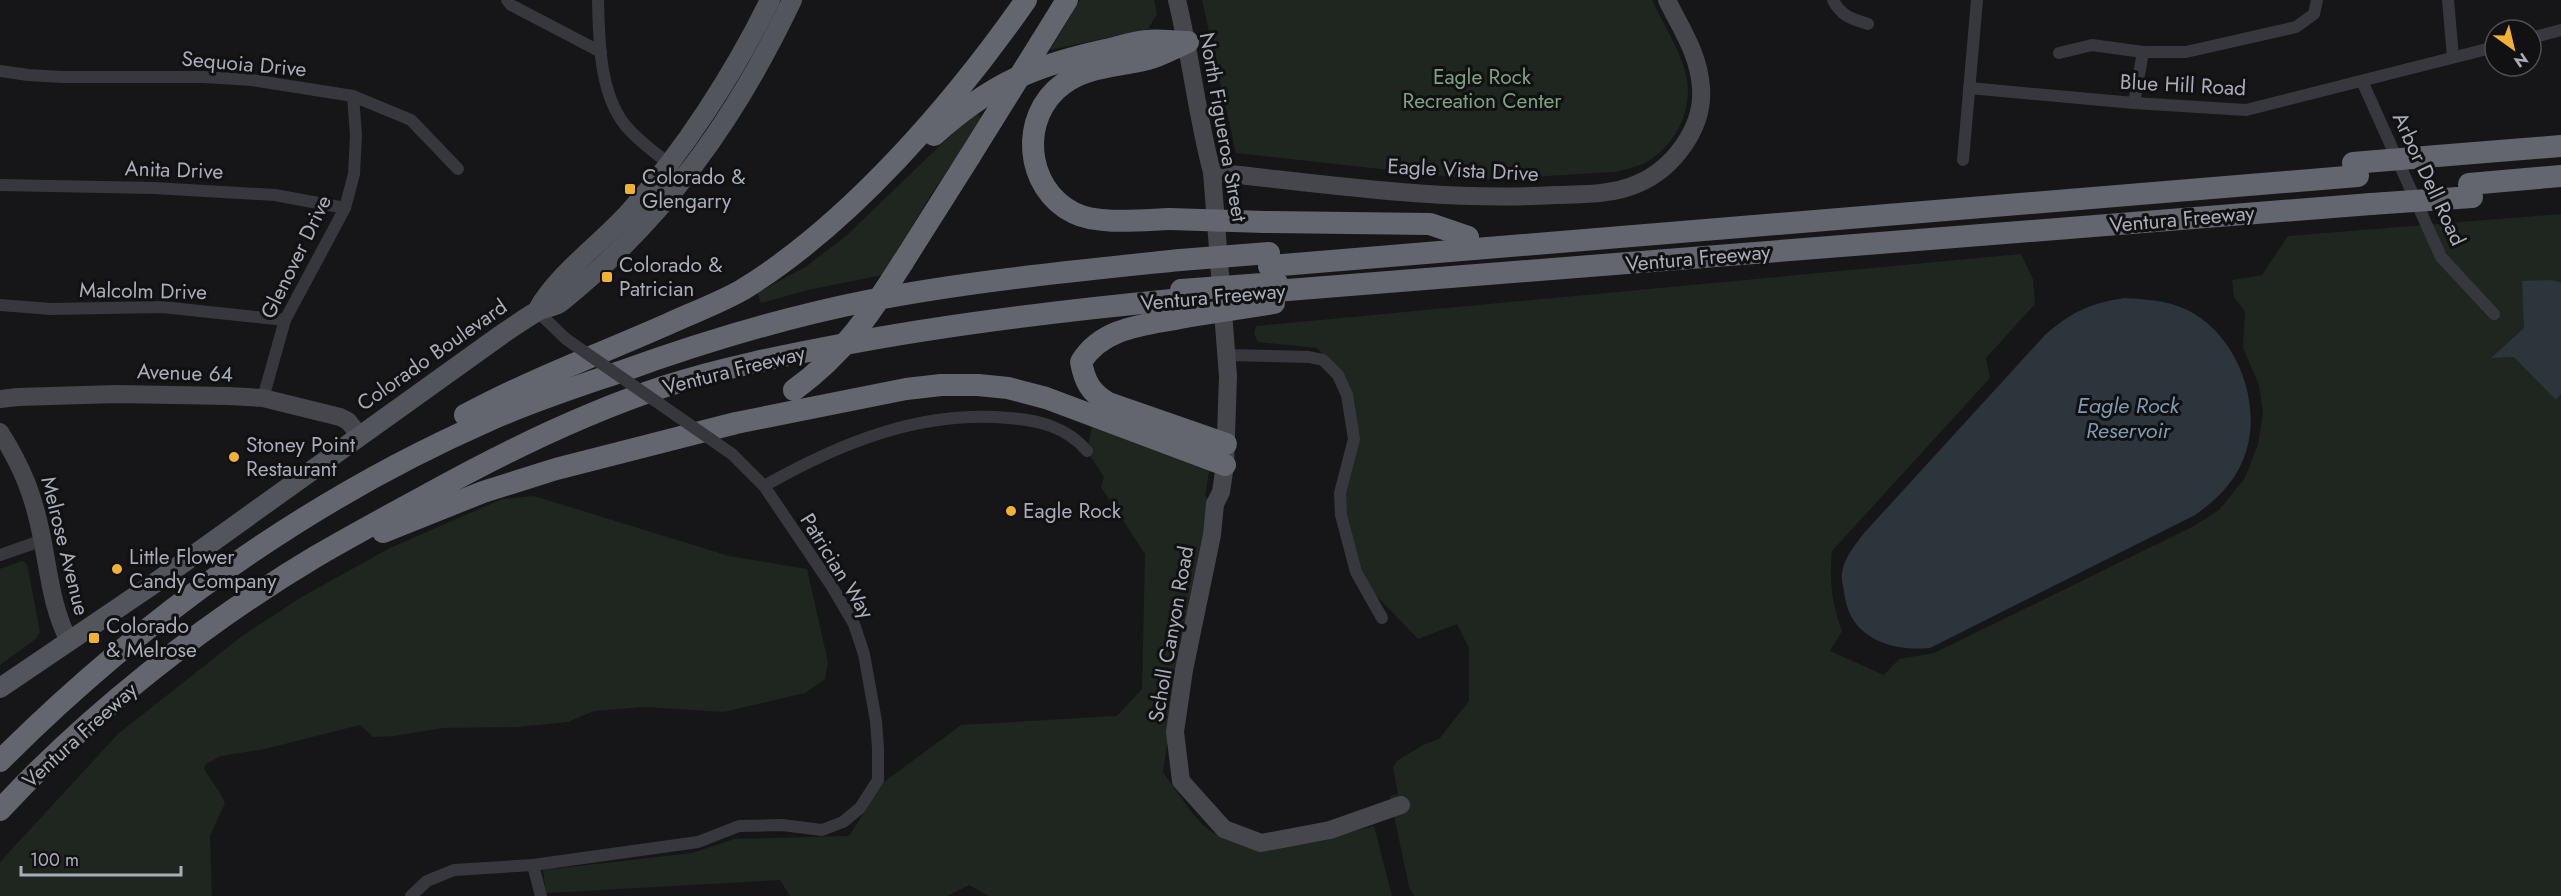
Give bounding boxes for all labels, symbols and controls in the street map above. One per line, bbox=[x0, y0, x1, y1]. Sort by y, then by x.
north arrow bbox=[2483, 18, 2543, 78]
street label: North Figueroa Street bbox=[1192, 30, 1254, 224]
street label: Sequoia Drive bbox=[180, 44, 308, 84]
text: N bbox=[2509, 47, 2533, 73]
park label: Eagle Rock Recreation Center bbox=[1403, 62, 1562, 116]
street label: Blue Hill Road bbox=[2119, 67, 2247, 103]
street label: Arbor Dell Road bbox=[2385, 107, 2473, 251]
street label: Eagle Vista Drive bbox=[1387, 151, 1540, 189]
street label: Anita Drive bbox=[124, 153, 224, 187]
place label: Colorado & Glengarry bbox=[642, 162, 745, 216]
marker: Colorado & Glengarry bbox=[623, 182, 637, 196]
street label: Glenover Drive bbox=[253, 190, 339, 324]
street label: Ventura Freeway bbox=[2108, 198, 2257, 240]
street label: Ventura Freeway bbox=[1624, 237, 1773, 279]
place label: Colorado & Patrician bbox=[619, 250, 722, 304]
marker: Colorado & Patrician bbox=[600, 270, 614, 284]
street label: Malcolm Drive bbox=[79, 275, 207, 307]
street label: Ventura Freeway bbox=[1139, 276, 1288, 318]
street label: Colorado Boulevard bbox=[351, 292, 513, 418]
street label: Ventura Freeway bbox=[660, 338, 809, 402]
street label: Avenue 64 bbox=[136, 356, 234, 390]
water label: Eagle Rock Reservoir bbox=[2077, 389, 2181, 446]
place label: Stoney Point Restaurant bbox=[246, 430, 355, 484]
marker: Stoney Point Restaurant bbox=[227, 450, 241, 464]
street label: Melrose Avenue bbox=[33, 473, 97, 619]
place label: Eagle Rock bbox=[1023, 496, 1122, 526]
marker: Eagle Rock bbox=[1004, 504, 1018, 518]
street label: Patrician Way bbox=[793, 507, 882, 625]
place label: Little Flower Candy Company bbox=[129, 542, 277, 596]
street label: Scholl Canyon Road bbox=[1141, 544, 1201, 724]
marker: Little Flower Candy Company bbox=[110, 562, 124, 576]
place label: Colorado & Melrose bbox=[106, 611, 197, 665]
marker: Colorado & Melrose bbox=[87, 631, 101, 645]
street label: Ventura Freeway bbox=[16, 675, 145, 795]
scale bar bbox=[21, 839, 182, 877]
text: 100 m bbox=[30, 847, 79, 873]

